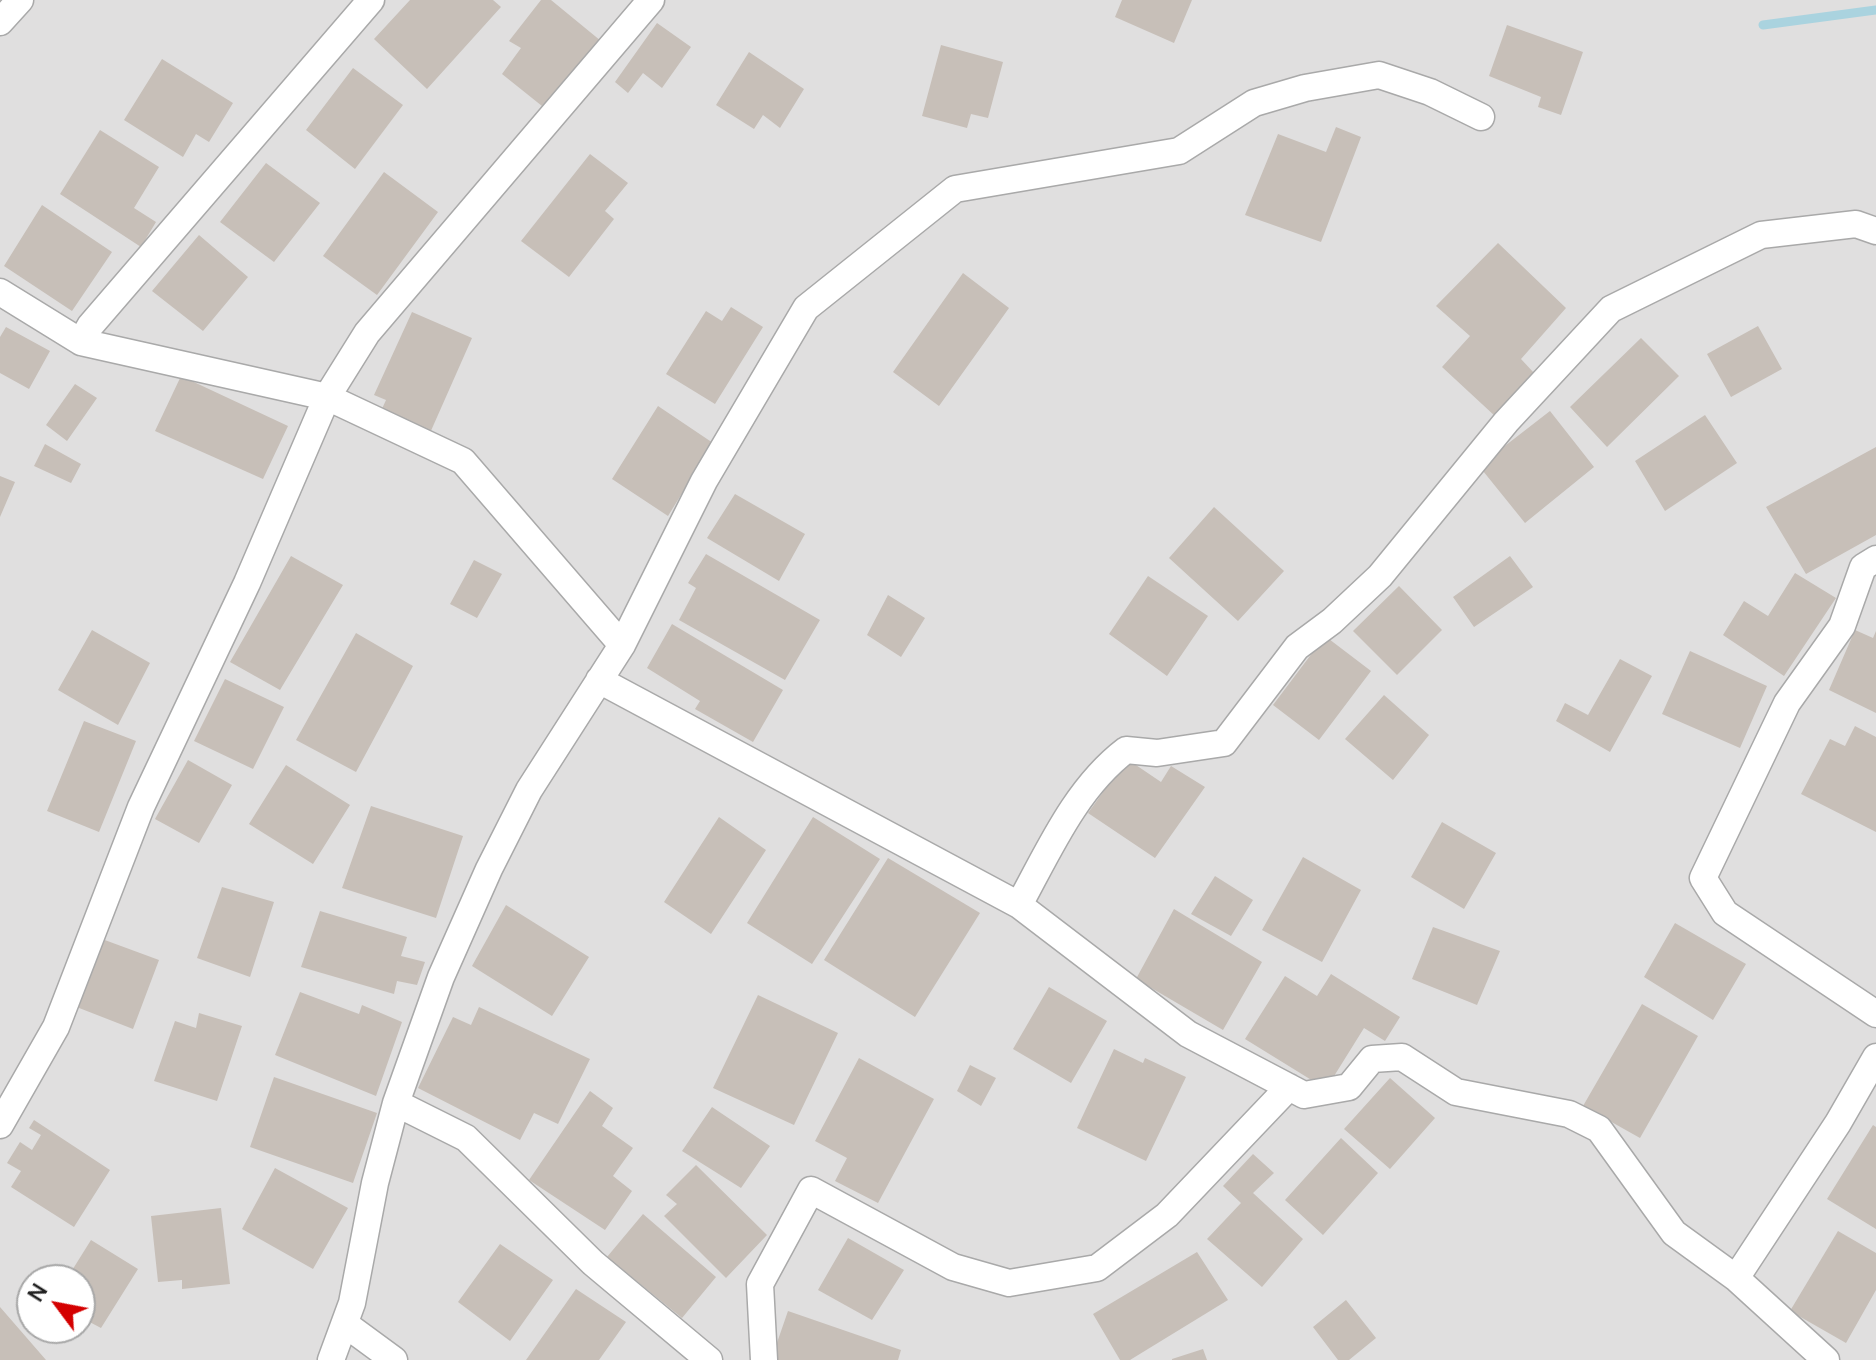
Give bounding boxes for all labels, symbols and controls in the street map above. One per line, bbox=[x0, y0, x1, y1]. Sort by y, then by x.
north arrow bbox=[16, 1264, 96, 1344]
text: N bbox=[20, 1278, 54, 1307]

